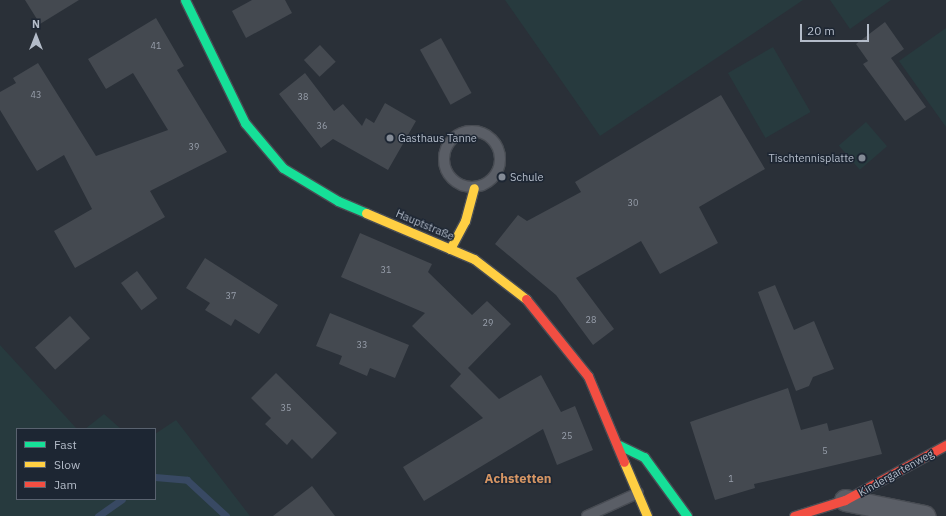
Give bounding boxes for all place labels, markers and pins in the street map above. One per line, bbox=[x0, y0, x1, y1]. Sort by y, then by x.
place label: Gasthaus Tanne bbox=[398, 131, 477, 145]
marker: Gasthaus Tanne bbox=[385, 133, 395, 143]
place label: Tischtennisplatte bbox=[768, 151, 854, 165]
marker: Tischtennisplatte bbox=[857, 153, 867, 163]
place label: Schule bbox=[510, 170, 543, 184]
marker: Schule bbox=[497, 172, 507, 182]

